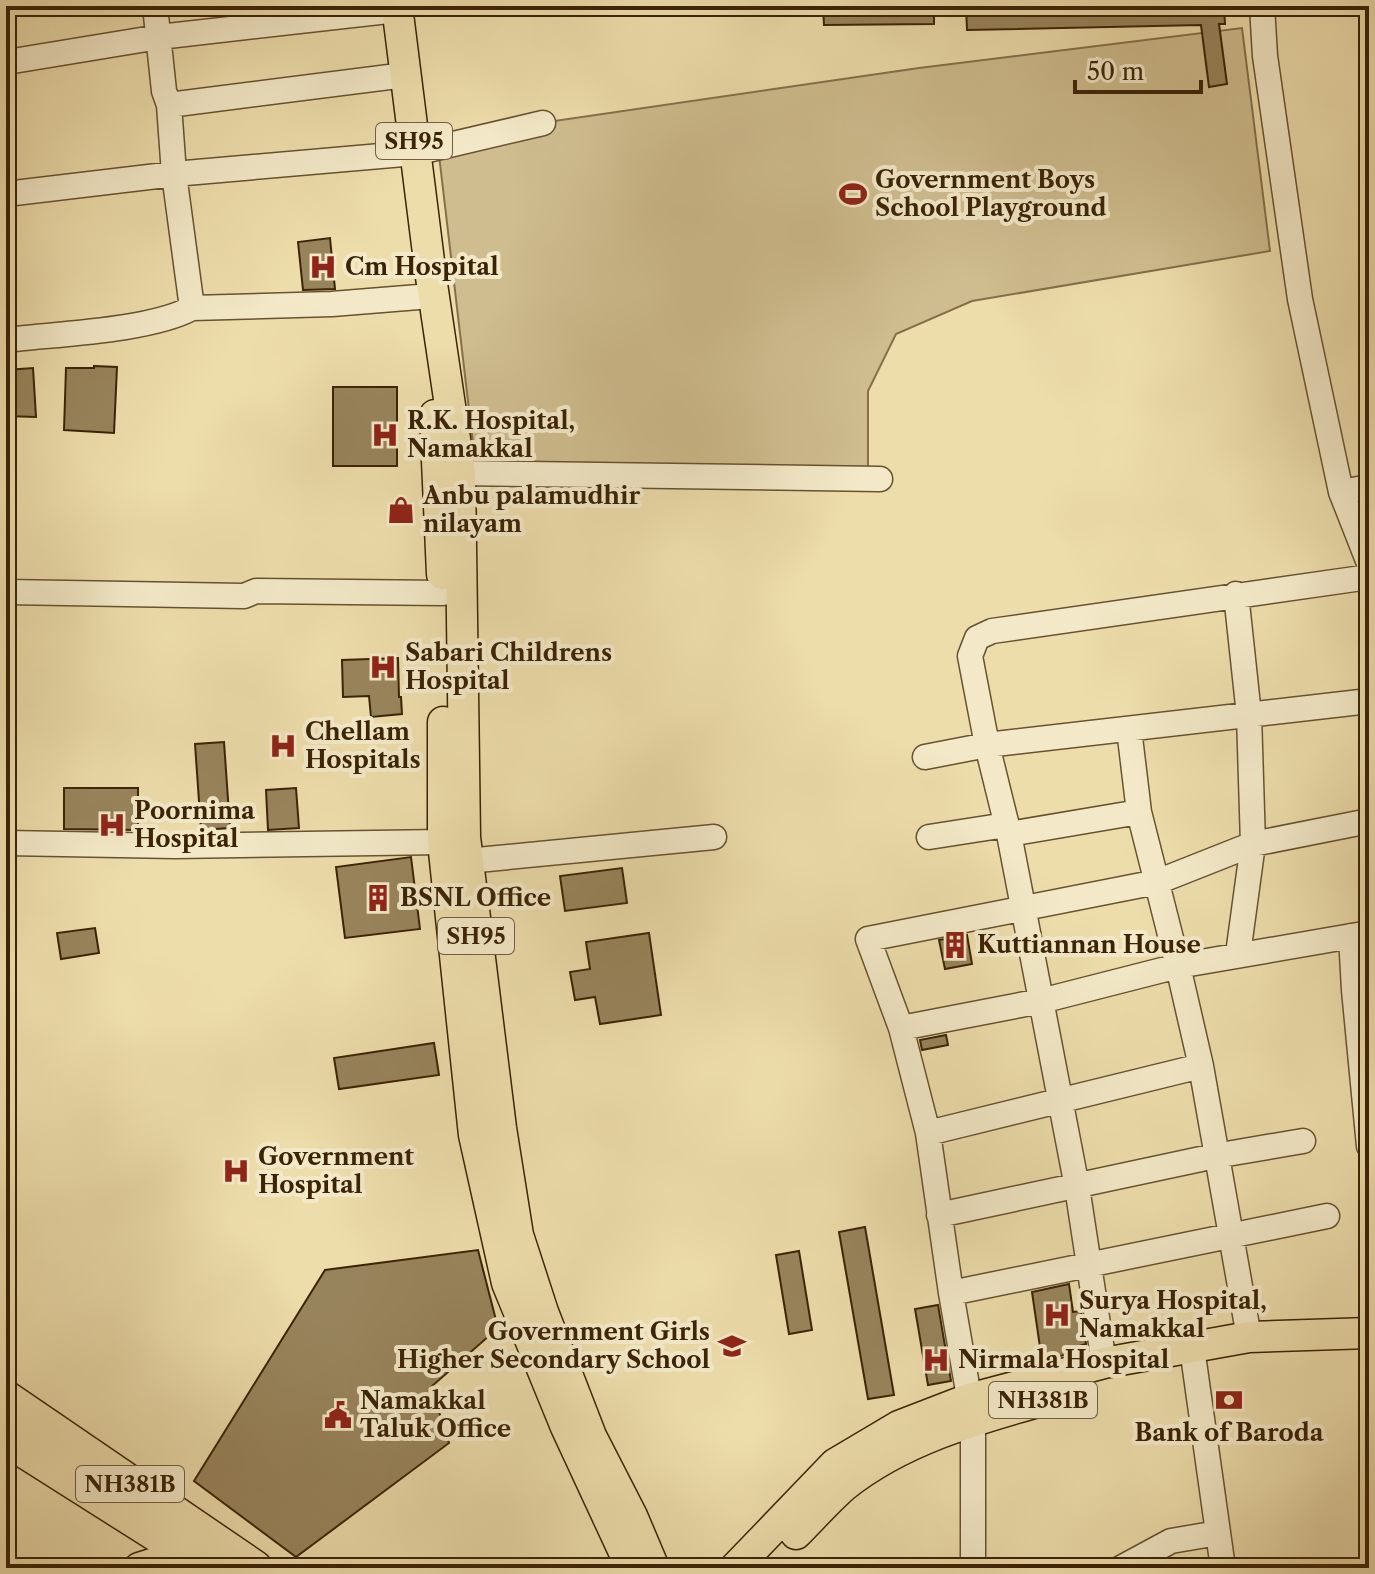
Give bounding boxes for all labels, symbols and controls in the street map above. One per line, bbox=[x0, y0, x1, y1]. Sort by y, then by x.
scale bar bbox=[1075, 44, 1201, 94]
text: 50 m bbox=[1087, 57, 1144, 86]
road number: SH95 bbox=[376, 123, 452, 159]
place label: Government Boys School Playground bbox=[875, 165, 1107, 222]
sports icon: Government Boys School Playground bbox=[838, 179, 868, 209]
hospital icon: Cm Hospital bbox=[308, 252, 338, 282]
place label: Cm Hospital bbox=[345, 252, 499, 281]
place label: R.K. Hospital, Namakkal bbox=[407, 406, 575, 463]
hospital icon: R.K. Hospital, Namakkal bbox=[370, 420, 400, 450]
place label: Anbu palamudhir nilayam bbox=[422, 481, 641, 538]
shop icon: Anbu palamudhir nilayam bbox=[386, 495, 416, 525]
place label: Sabari Childrens Hospital bbox=[405, 638, 612, 695]
hospital icon: Sabari Childrens Hospital bbox=[368, 652, 398, 682]
place label: Chellam Hospitals bbox=[305, 717, 421, 774]
hospital icon: Chellam Hospitals bbox=[268, 731, 298, 761]
place label: Poornima Hospital bbox=[134, 796, 256, 853]
hospital icon: Poornima Hospital bbox=[97, 810, 127, 840]
building icon: BSNL Office bbox=[363, 883, 393, 913]
place label: BSNL Office bbox=[400, 883, 551, 912]
road number: SH95 bbox=[438, 918, 514, 954]
building icon: Kuttiannan House bbox=[940, 930, 970, 960]
place label: Kuttiannan House bbox=[977, 930, 1201, 959]
place label: Government Hospital bbox=[258, 1142, 414, 1199]
hospital icon: Government Hospital bbox=[221, 1156, 251, 1186]
place label: Surya Hospital, Namakkal bbox=[1079, 1286, 1267, 1343]
hospital icon: Surya Hospital, Namakkal bbox=[1042, 1300, 1072, 1330]
place label: Government Girls Higher Secondary School bbox=[397, 1317, 710, 1374]
school or university icon: Government Girls Higher Secondary School bbox=[717, 1331, 747, 1361]
hospital icon: Nirmala Hospital bbox=[921, 1345, 951, 1375]
place label: Nirmala Hospital bbox=[958, 1345, 1169, 1374]
road number: NH381B bbox=[989, 1382, 1097, 1418]
bank icon: Bank of Baroda bbox=[1214, 1385, 1244, 1415]
place label: Namakkal Taluk Office bbox=[360, 1386, 511, 1443]
public building icon: Namakkal Taluk Office bbox=[323, 1400, 353, 1430]
place label: Bank of Baroda bbox=[1134, 1418, 1325, 1447]
road number: NH381B bbox=[76, 1466, 184, 1502]

